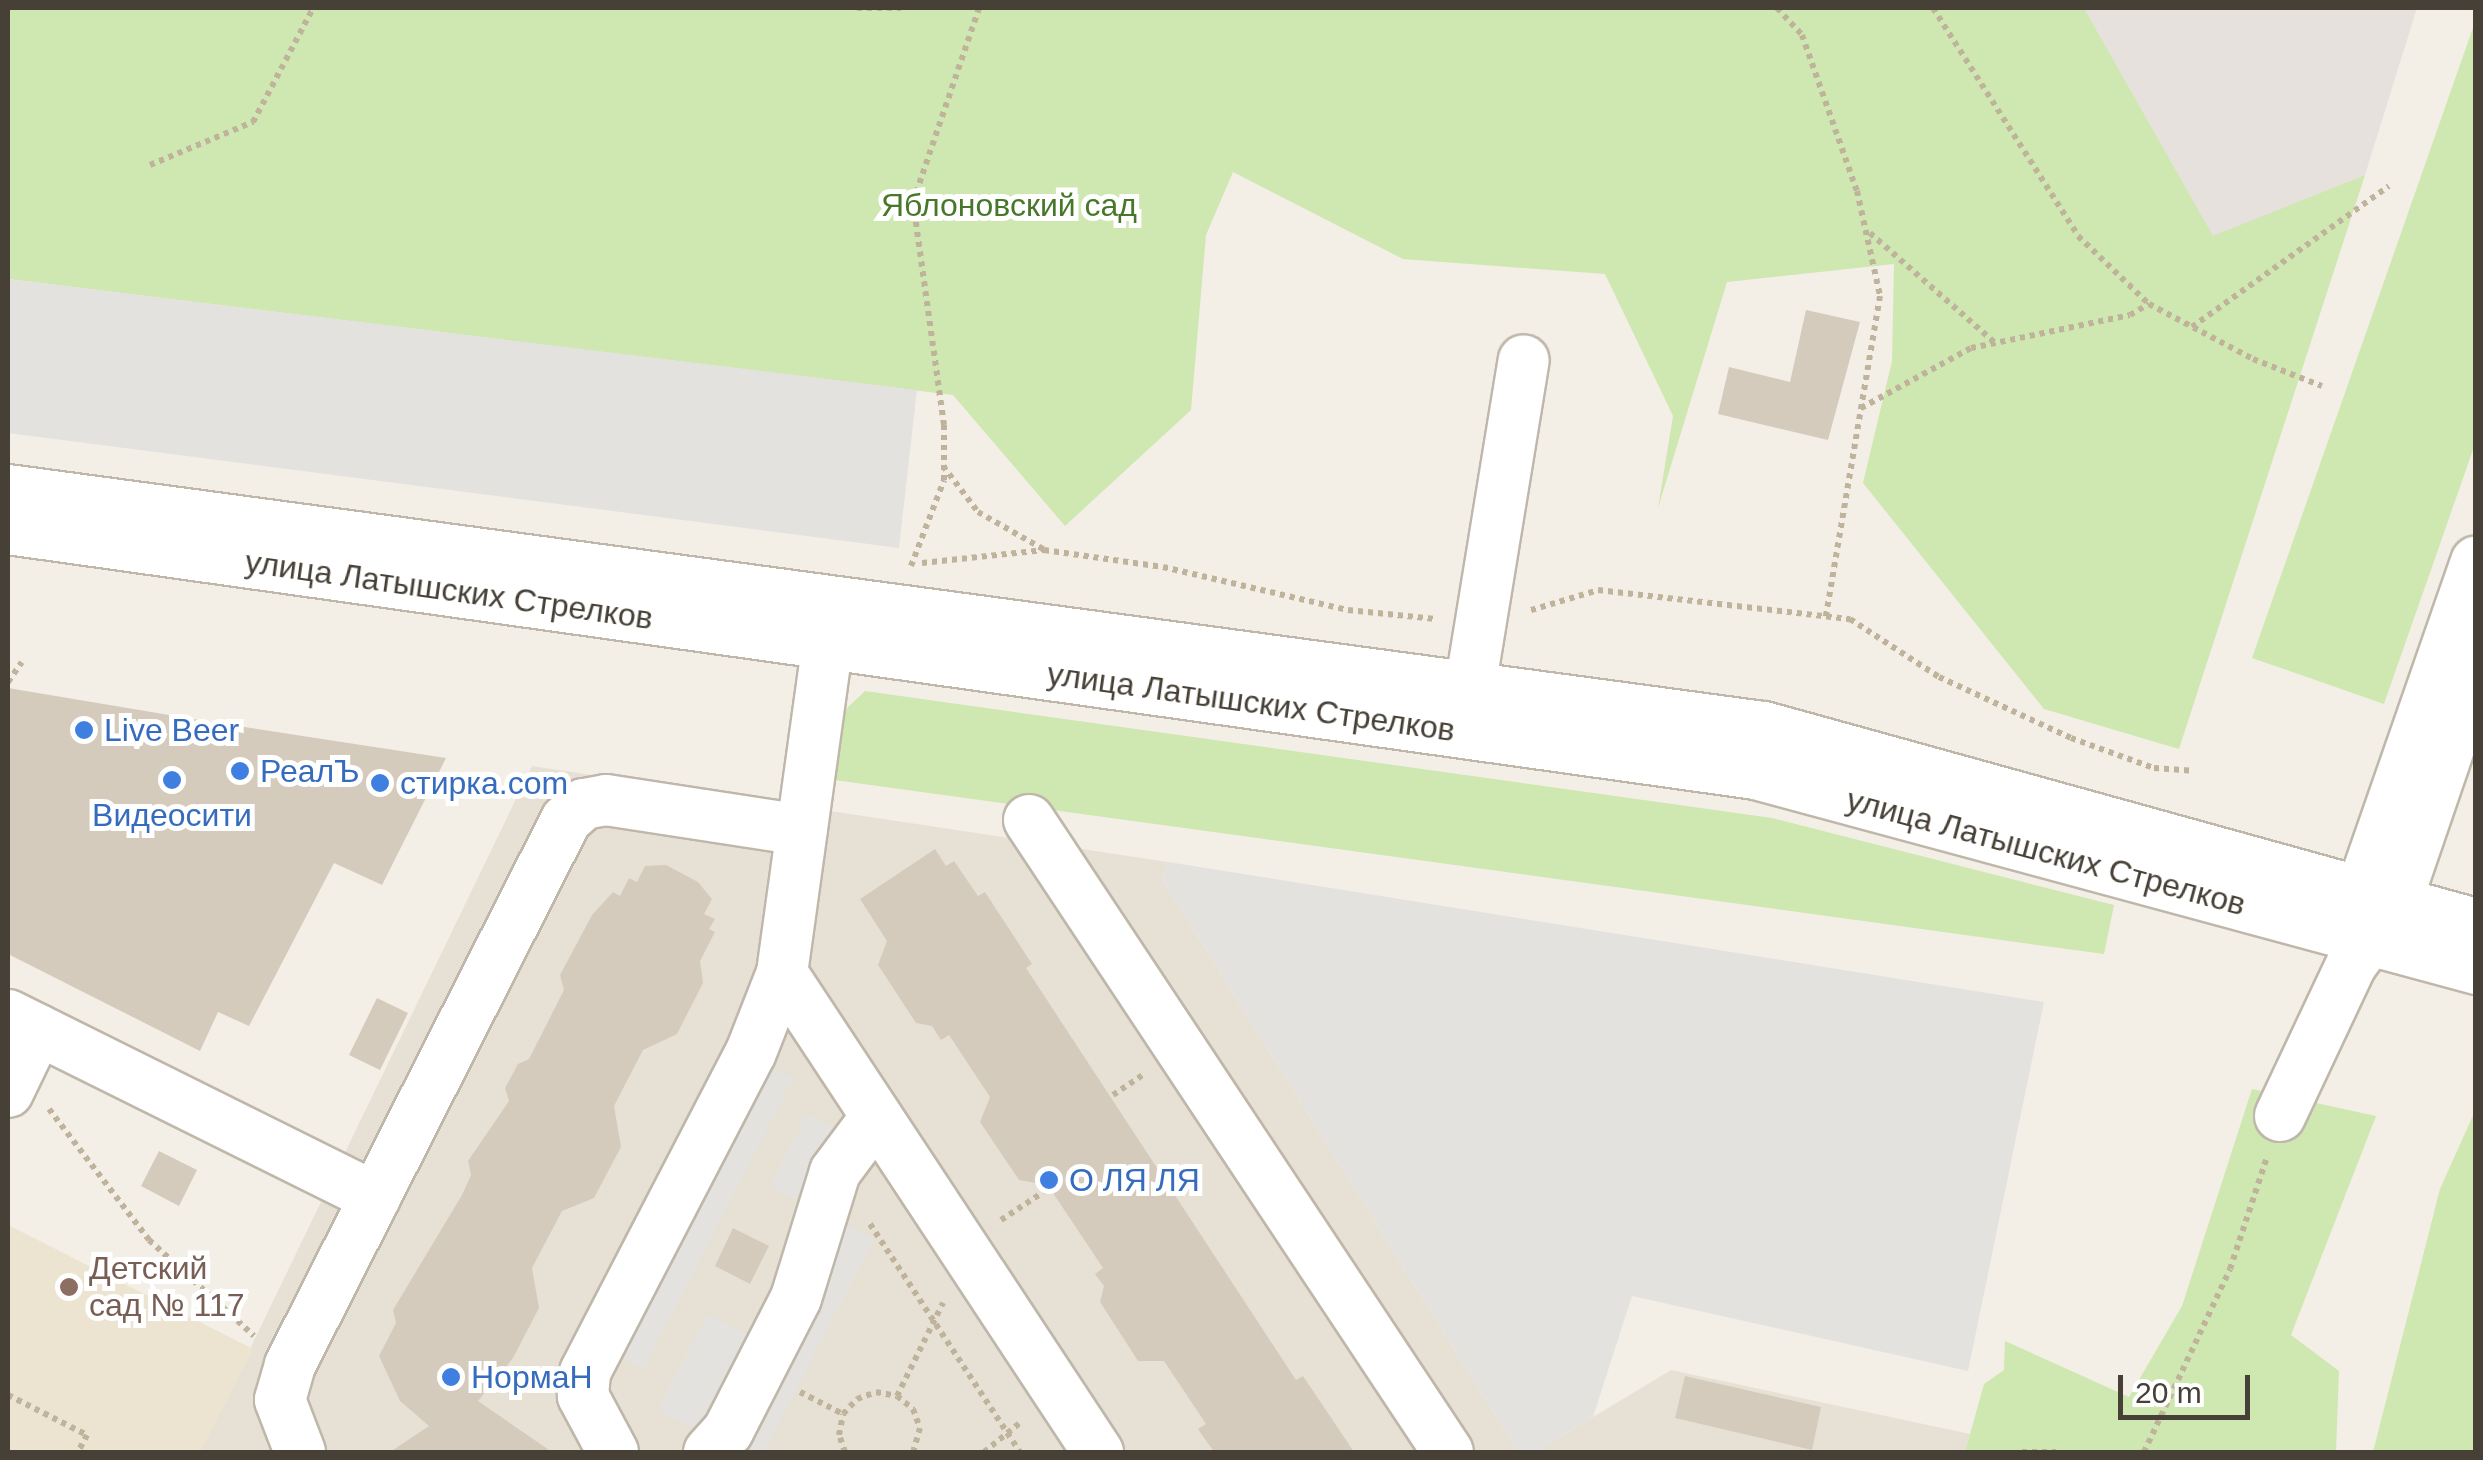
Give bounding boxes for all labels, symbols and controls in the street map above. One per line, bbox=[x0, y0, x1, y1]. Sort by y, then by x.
park label: Яблоновский сад bbox=[881, 186, 1137, 224]
street label: улица Латышских Стрелков bbox=[243, 542, 655, 638]
street label: улица Латышских Стрелков bbox=[1045, 654, 1457, 750]
place label: Live Beer bbox=[104, 711, 239, 749]
marker: Live Beer bbox=[73, 719, 95, 741]
place label: РеалЪ bbox=[260, 752, 360, 790]
marker: РеалЪ bbox=[229, 760, 251, 782]
place label: стирка.com bbox=[400, 764, 568, 802]
marker: Видеосити bbox=[161, 769, 183, 791]
marker: стирка.com bbox=[369, 772, 391, 794]
street label: улица Латышских Стрелков bbox=[1842, 780, 2250, 924]
place label: Видеосити bbox=[92, 796, 252, 834]
place label: О ЛЯ ЛЯ bbox=[1069, 1161, 1200, 1199]
marker: О ЛЯ ЛЯ bbox=[1038, 1169, 1060, 1191]
place label: Детский сад № 117 bbox=[89, 1250, 245, 1325]
marker: Детский сад № 117 bbox=[58, 1276, 80, 1298]
scale bar bbox=[2123, 1355, 2256, 1417]
place label: НормаН bbox=[471, 1358, 593, 1396]
marker: НормаН bbox=[440, 1366, 462, 1388]
text: 20 m bbox=[2135, 1376, 2202, 1409]

